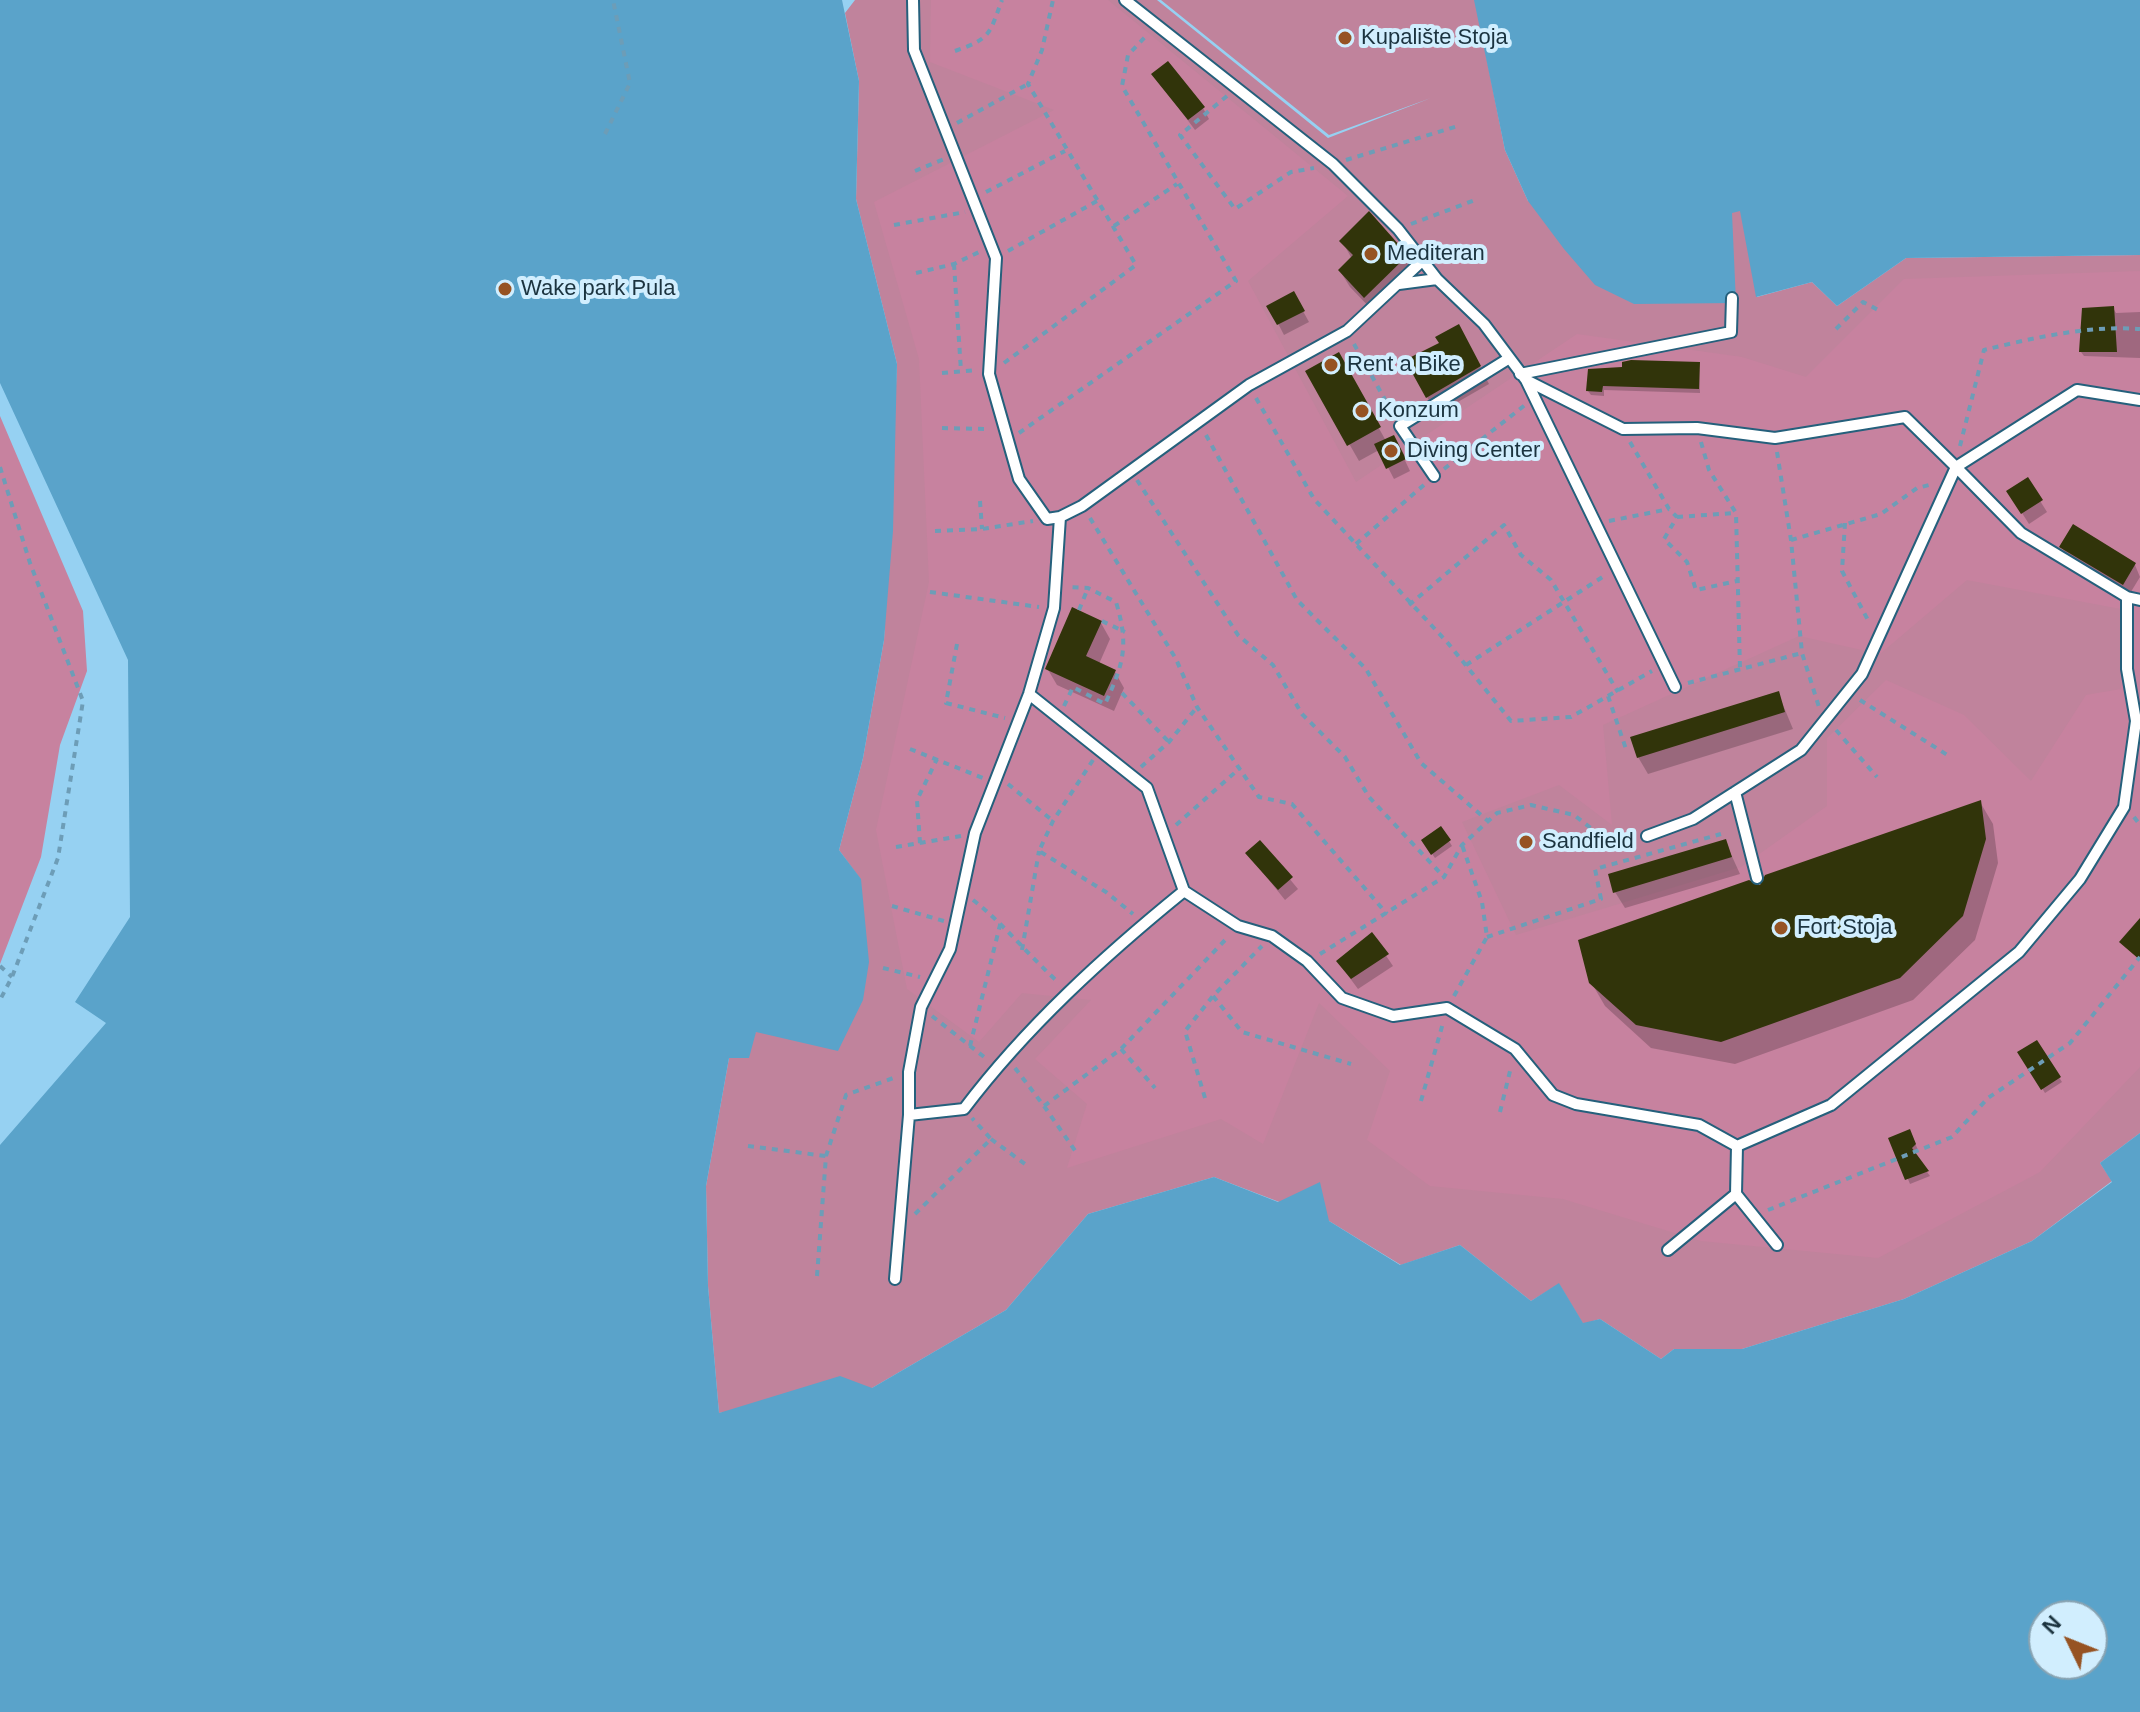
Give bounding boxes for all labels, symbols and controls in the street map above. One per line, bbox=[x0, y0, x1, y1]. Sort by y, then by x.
place label: Kupalište Stoja bbox=[1361, 25, 1508, 51]
marker: Kupalište Stoja bbox=[1336, 29, 1354, 47]
place label: Mediteran bbox=[1387, 241, 1485, 267]
marker: Mediteran bbox=[1362, 245, 1380, 263]
place label: Wake park Pula bbox=[521, 276, 675, 302]
marker: Wake park Pula bbox=[496, 280, 514, 298]
place label: Rent a Bike bbox=[1347, 352, 1461, 378]
marker: Rent a Bike bbox=[1322, 356, 1340, 374]
place label: Konzum bbox=[1378, 398, 1459, 424]
marker: Konzum bbox=[1353, 402, 1371, 420]
place label: Diving Center bbox=[1407, 438, 1540, 464]
marker: Diving Center bbox=[1382, 442, 1400, 460]
place label: Sandfield bbox=[1542, 829, 1634, 855]
marker: Sandfield bbox=[1517, 833, 1535, 851]
place label: Fort Stoja bbox=[1797, 915, 1892, 941]
marker: Fort Stoja bbox=[1772, 919, 1790, 937]
north arrow bbox=[2028, 1600, 2108, 1680]
text: N bbox=[2037, 1610, 2066, 1639]

